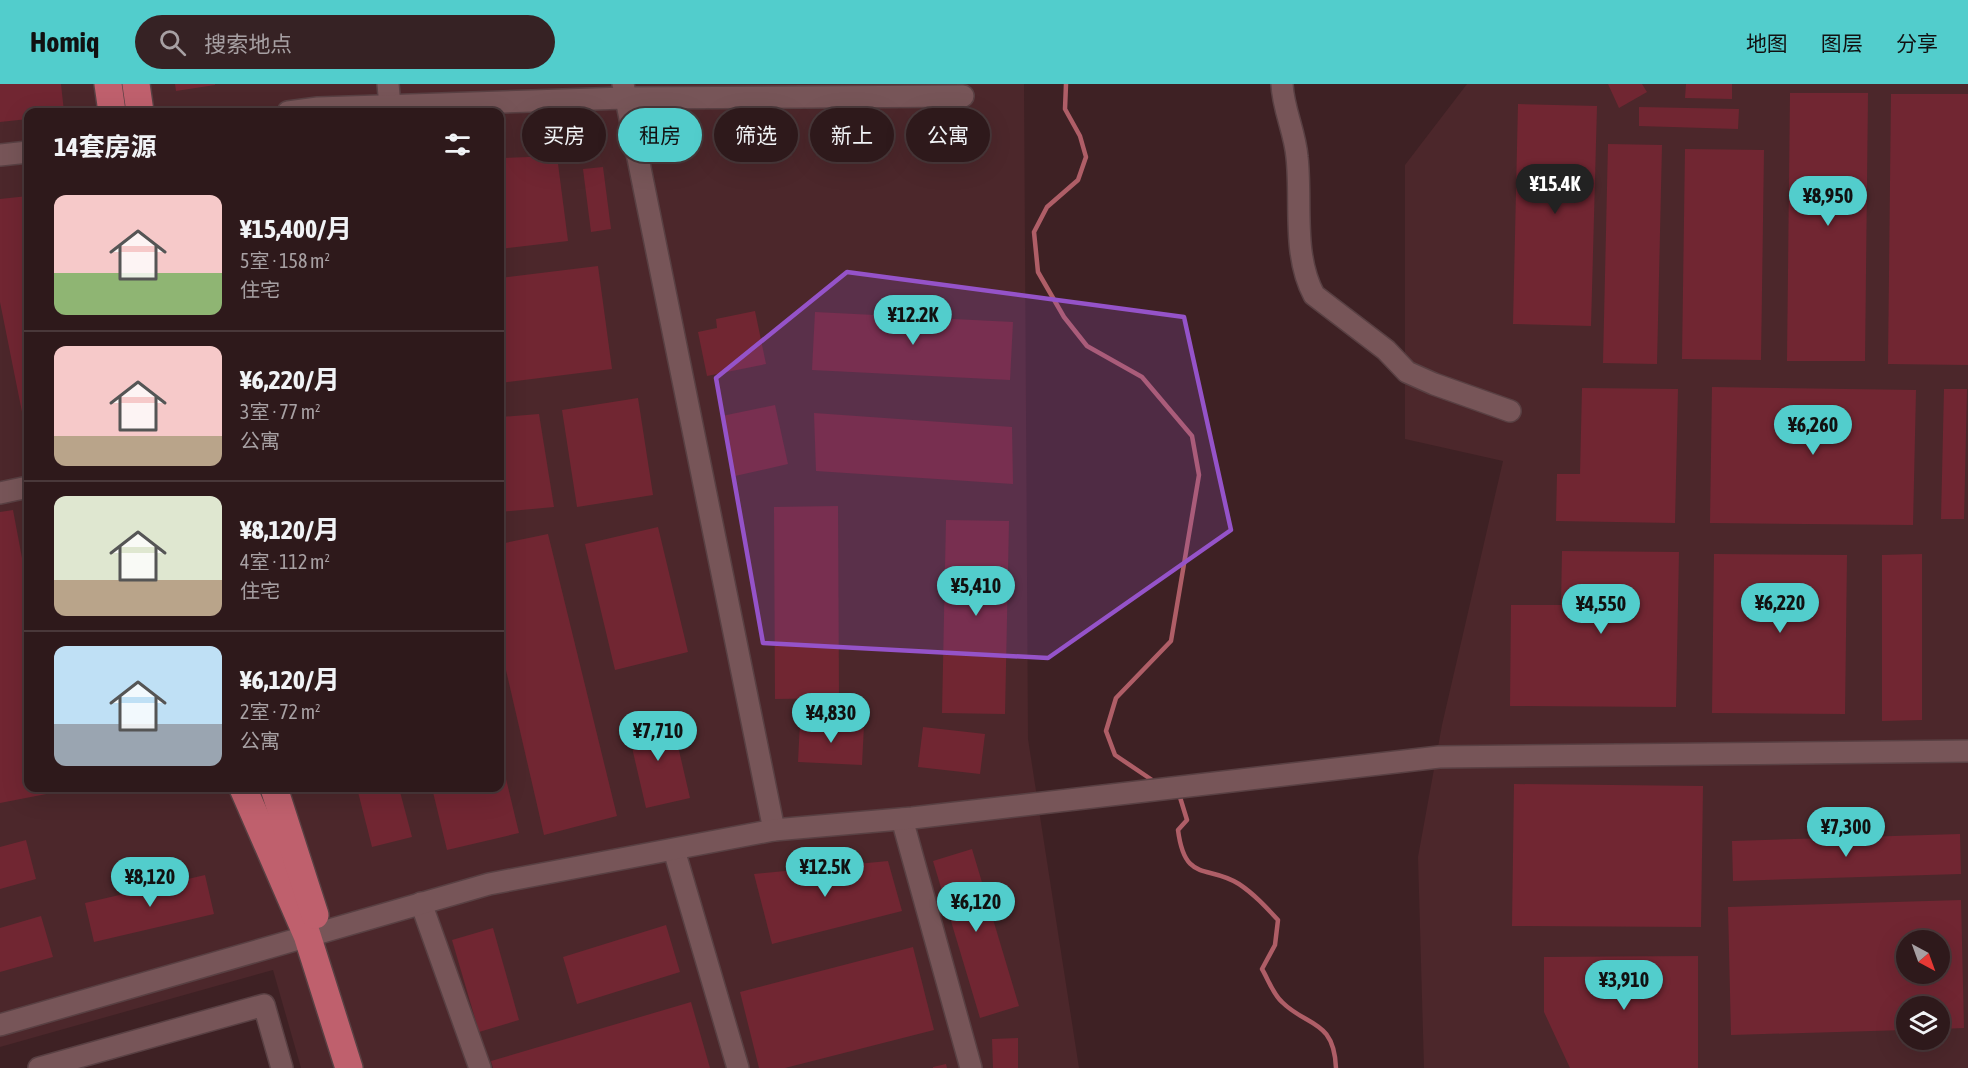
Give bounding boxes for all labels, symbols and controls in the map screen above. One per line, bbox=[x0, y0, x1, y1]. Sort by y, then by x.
search box bbox=[135, 15, 555, 69]
text: Homiq bbox=[30, 26, 99, 58]
icon: search bbox=[156, 26, 189, 59]
text: 搜索地点 bbox=[204, 31, 292, 57]
text: 地图 bbox=[1746, 31, 1788, 55]
text: 图层 bbox=[1821, 31, 1863, 55]
text: 分享 bbox=[1896, 31, 1938, 55]
chip: 买房 bbox=[522, 108, 606, 162]
chip: 租房 bbox=[618, 108, 702, 162]
chip: 筛选 bbox=[714, 108, 798, 162]
chip: 新上 bbox=[810, 108, 894, 162]
chip: 公寓 bbox=[906, 108, 990, 162]
icon: filters bbox=[441, 128, 474, 161]
text: 14套房源 bbox=[54, 132, 156, 162]
pin: ¥15.4K bbox=[1506, 164, 1604, 215]
text: ¥15.4K bbox=[1530, 172, 1580, 195]
pin: ¥8,950 bbox=[1779, 176, 1877, 227]
text: ¥8,950 bbox=[1803, 184, 1853, 207]
text: ¥15,400/月 bbox=[240, 214, 352, 244]
icon: home bbox=[102, 219, 174, 291]
text: 5室 · 158 m² bbox=[240, 249, 330, 272]
text: 住宅 bbox=[240, 278, 280, 301]
pin: ¥12.2K bbox=[864, 295, 962, 346]
text: ¥12.2K bbox=[888, 303, 938, 326]
text: ¥6,220/月 bbox=[240, 365, 340, 395]
icon: home bbox=[102, 370, 174, 442]
text: 3室 · 77 m² bbox=[240, 400, 321, 423]
pin: ¥6,260 bbox=[1764, 405, 1862, 456]
text: ¥6,260 bbox=[1788, 413, 1838, 436]
text: 公寓 bbox=[240, 429, 280, 452]
text: ¥8,120/月 bbox=[240, 515, 340, 545]
icon: home bbox=[102, 520, 174, 592]
text: 4室 · 112 m² bbox=[240, 550, 330, 573]
pin: ¥5,410 bbox=[927, 566, 1025, 617]
text: ¥5,410 bbox=[951, 574, 1001, 597]
text: 住宅 bbox=[240, 579, 280, 602]
pin: ¥6,220 bbox=[1731, 583, 1829, 634]
pin: ¥4,550 bbox=[1552, 584, 1650, 635]
text: ¥6,220 bbox=[1755, 591, 1805, 614]
text: ¥4,550 bbox=[1576, 592, 1626, 615]
text: ¥6,120/月 bbox=[240, 665, 340, 695]
icon: home bbox=[102, 670, 174, 742]
pin: ¥4,830 bbox=[782, 693, 880, 744]
text: 2室 · 72 m² bbox=[240, 700, 321, 723]
text: ¥4,830 bbox=[806, 701, 856, 724]
pin: ¥7,710 bbox=[609, 711, 707, 762]
text: ¥7,710 bbox=[633, 719, 683, 742]
text: 公寓 bbox=[240, 729, 280, 752]
pin: ¥7,300 bbox=[1797, 807, 1895, 858]
text: ¥7,300 bbox=[1821, 815, 1871, 838]
pin: ¥12.5K bbox=[776, 847, 874, 898]
text: ¥12.5K bbox=[800, 855, 850, 878]
pin: ¥8,120 bbox=[101, 857, 199, 908]
text: ¥8,120 bbox=[125, 865, 175, 888]
pin: ¥6,120 bbox=[927, 882, 1025, 933]
text: ¥6,120 bbox=[951, 890, 1001, 913]
north arrow bbox=[1896, 930, 1950, 984]
map controls bbox=[1896, 930, 1950, 1050]
pin: ¥3,910 bbox=[1575, 960, 1673, 1011]
text: ¥3,910 bbox=[1599, 968, 1649, 991]
button: layers bbox=[1896, 996, 1950, 1050]

